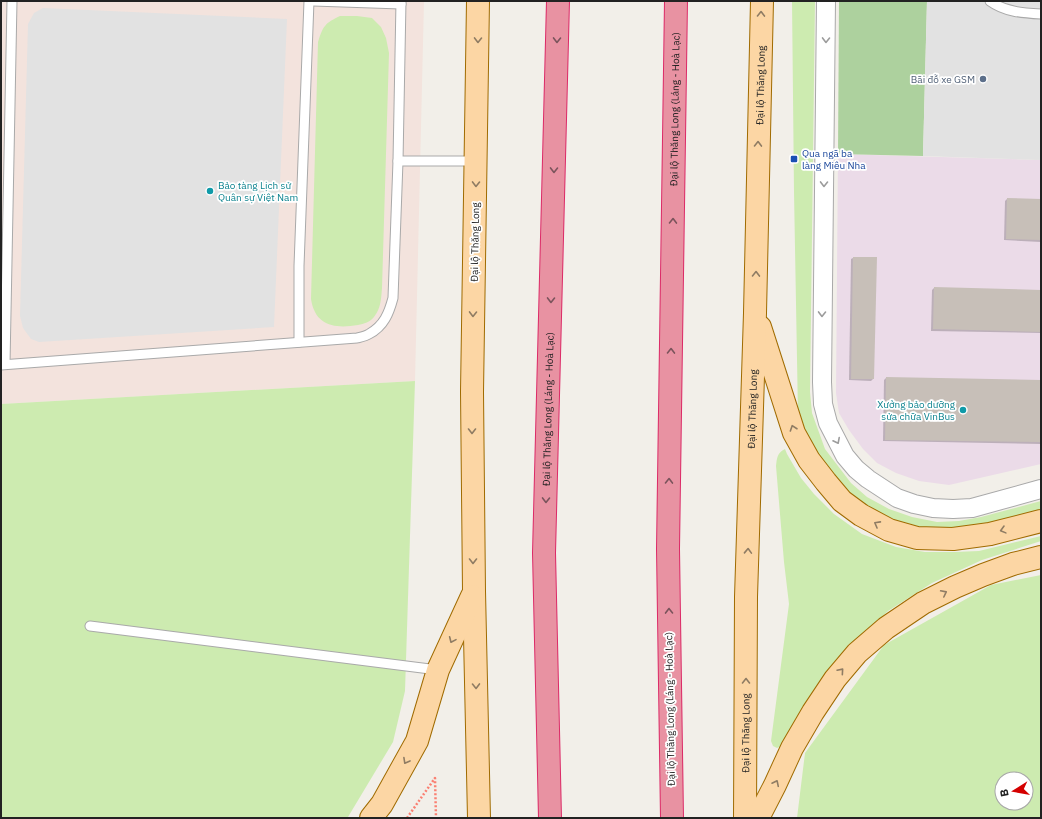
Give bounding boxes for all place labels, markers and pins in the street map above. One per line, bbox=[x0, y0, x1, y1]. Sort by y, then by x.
place label: Bãi đỗ xe GSM bbox=[911, 73, 975, 86]
marker: Bãi đỗ xe GSM bbox=[978, 74, 988, 84]
place label: Qua ngã ba làng Miêu Nha bbox=[802, 147, 866, 172]
marker: Qua ngã ba làng Miêu Nha bbox=[789, 154, 799, 164]
place label: Bảo tàng Lịch sử Quân sự Việt Nam bbox=[218, 179, 298, 204]
marker: Bảo tàng Lịch sử Quân sự Việt Nam bbox=[205, 186, 215, 196]
place label: Xưởng bảo dưỡng sửa chữa VinBus bbox=[877, 398, 956, 423]
marker: Xưởng bảo dưỡng sửa chữa VinBus bbox=[958, 405, 968, 415]

